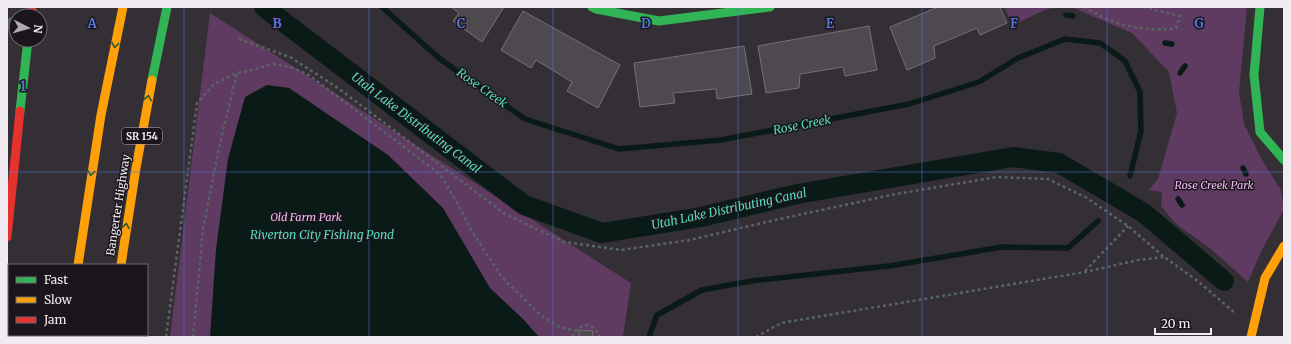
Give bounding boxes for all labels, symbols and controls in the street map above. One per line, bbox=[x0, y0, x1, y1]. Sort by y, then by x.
north arrow bbox=[8, 8, 48, 48]
text: A bbox=[86, 15, 97, 32]
text: B bbox=[272, 15, 282, 32]
text: C bbox=[457, 15, 466, 32]
text: D bbox=[641, 15, 651, 32]
text: E bbox=[826, 15, 835, 32]
text: F bbox=[1010, 15, 1018, 32]
text: G bbox=[1194, 15, 1204, 32]
text: N bbox=[30, 24, 45, 34]
one-way arrow bbox=[111, 42, 119, 48]
water label: Rose Creek bbox=[454, 65, 511, 111]
water label: Utah Lake Distributing Canal bbox=[349, 69, 484, 176]
text: 1 bbox=[20, 78, 26, 95]
one-way arrow bbox=[144, 95, 152, 101]
water label: Rose Creek bbox=[772, 111, 832, 137]
road number: SR 154 bbox=[122, 128, 162, 144]
street label: Bangerter Highway bbox=[103, 153, 133, 257]
one-way arrow bbox=[88, 170, 96, 176]
park label: Rose Creek Park bbox=[1174, 178, 1254, 192]
water label: Utah Lake Distributing Canal bbox=[650, 185, 808, 232]
park label: Old Farm Park bbox=[270, 210, 342, 224]
one-way arrow bbox=[122, 223, 130, 229]
water label: Riverton City Fishing Pond bbox=[250, 227, 394, 242]
legend bbox=[8, 264, 148, 336]
text: Fast bbox=[44, 272, 68, 287]
text: Slow bbox=[44, 292, 73, 307]
scale bar bbox=[1155, 310, 1211, 336]
text: Jam bbox=[43, 312, 67, 327]
text: 20 m bbox=[1161, 316, 1190, 331]

